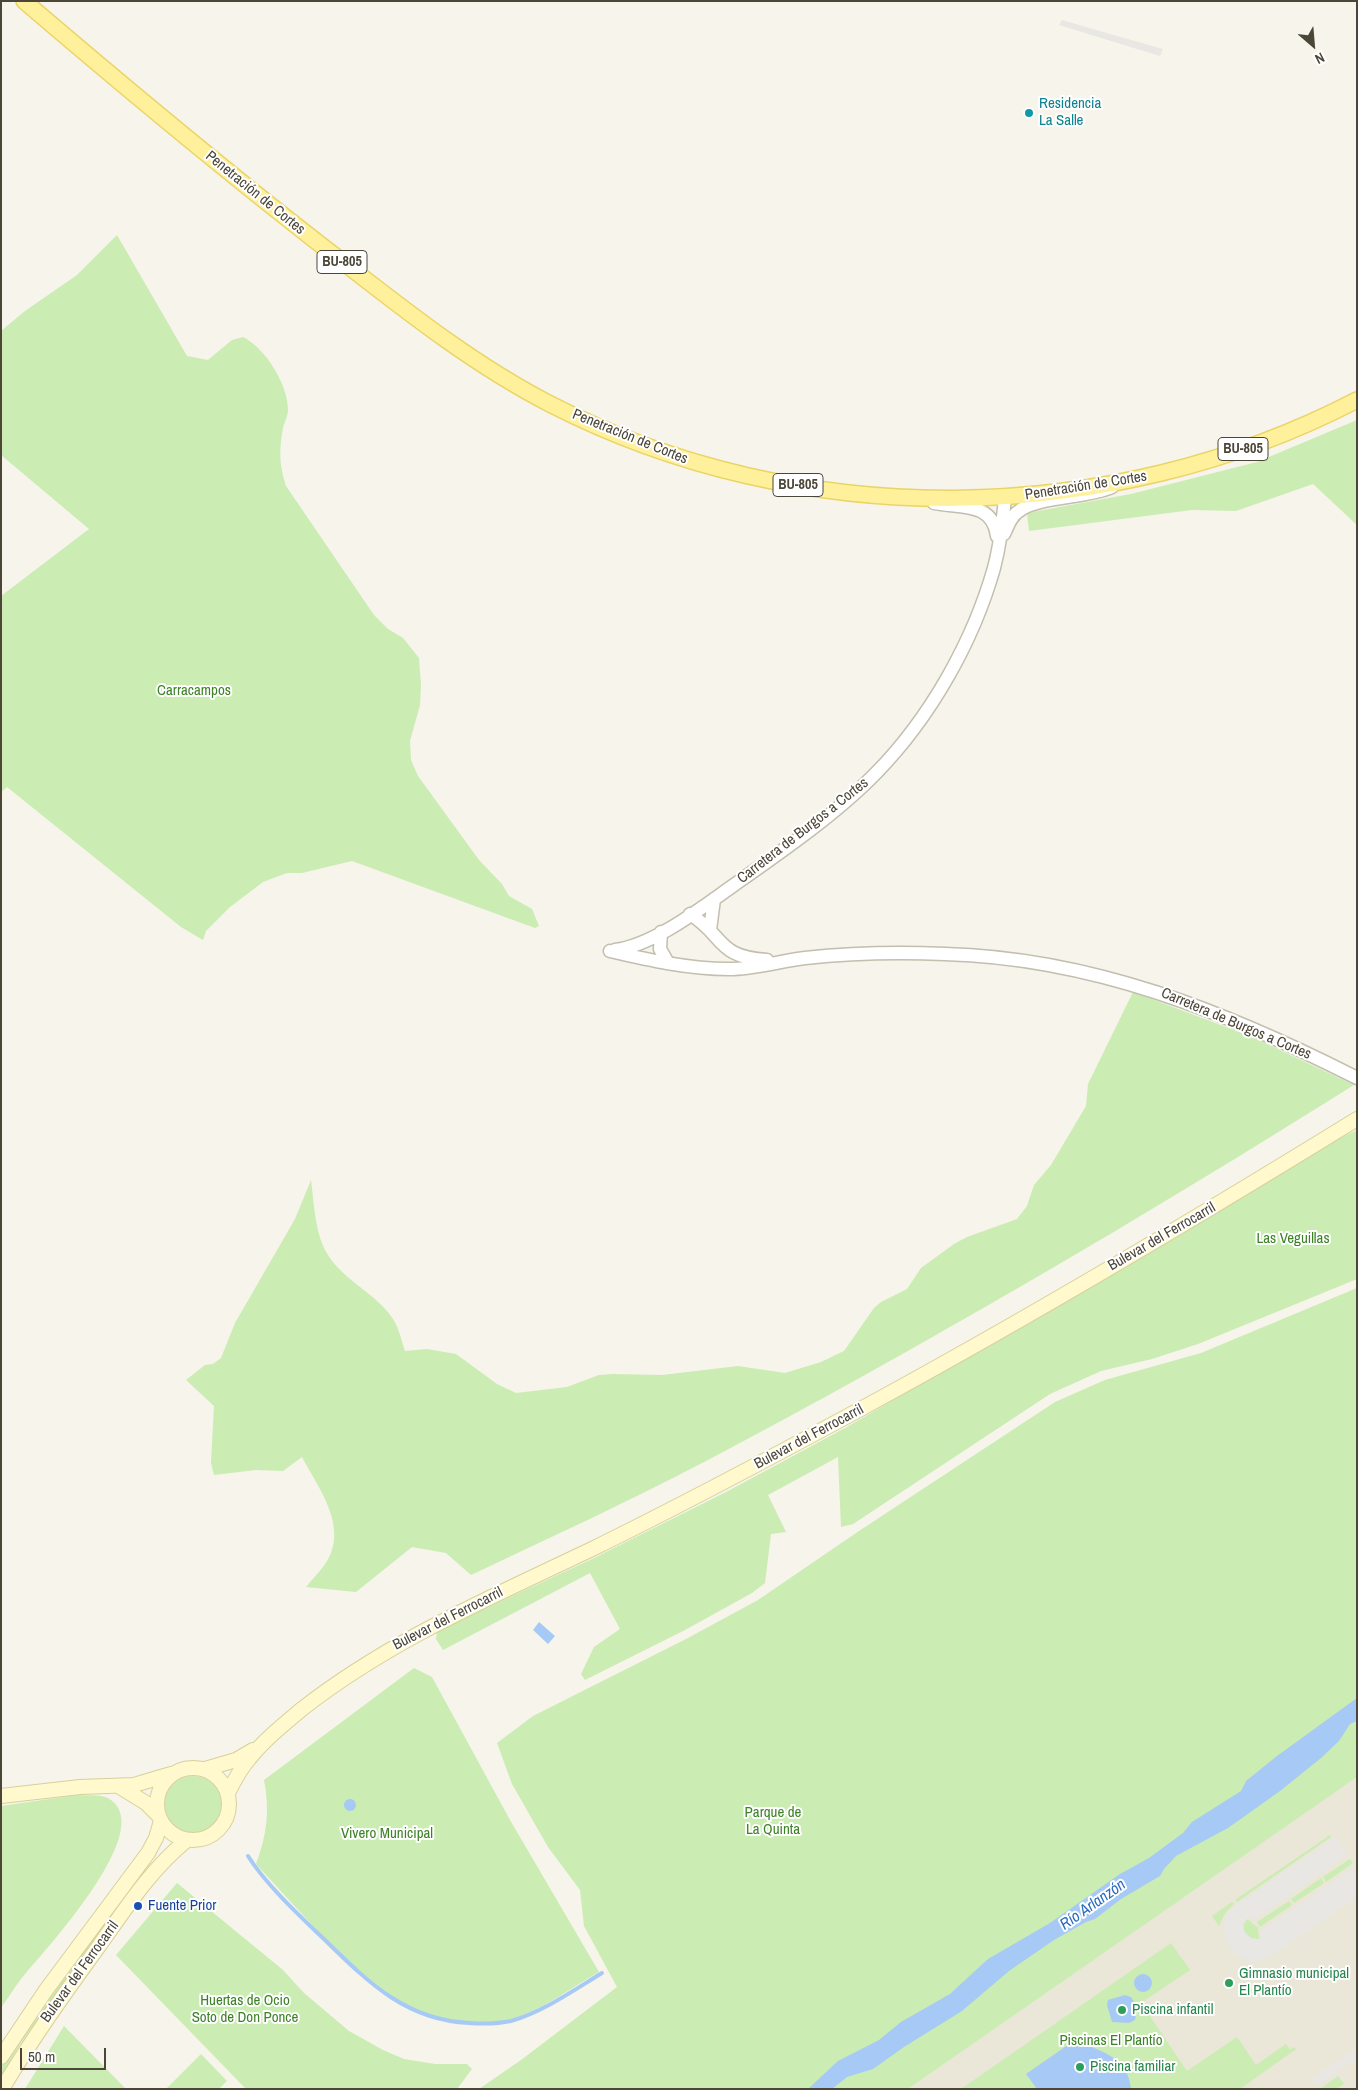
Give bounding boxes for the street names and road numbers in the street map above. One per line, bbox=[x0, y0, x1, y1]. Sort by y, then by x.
street label: Penetración de Cortes bbox=[202, 147, 308, 239]
road number: BU-805 bbox=[317, 250, 367, 274]
street label: Penetración de Cortes bbox=[570, 406, 690, 468]
road number: BU-805 bbox=[1218, 438, 1268, 460]
street label: Penetración de Cortes bbox=[1024, 467, 1148, 505]
road number: BU-805 bbox=[773, 474, 823, 496]
street label: Carretera de Burgos a Cortes bbox=[734, 774, 872, 888]
street label: Carretera de Burgos a Cortes bbox=[1158, 984, 1314, 1064]
street label: Bulevar del Ferrocarril bbox=[1105, 1199, 1219, 1275]
street label: Bulevar del Ferrocarril bbox=[751, 1401, 867, 1473]
street label: Bulevar del Ferrocarril bbox=[390, 1583, 506, 1655]
street label: Bulevar del Ferrocarril bbox=[37, 1918, 123, 2026]

